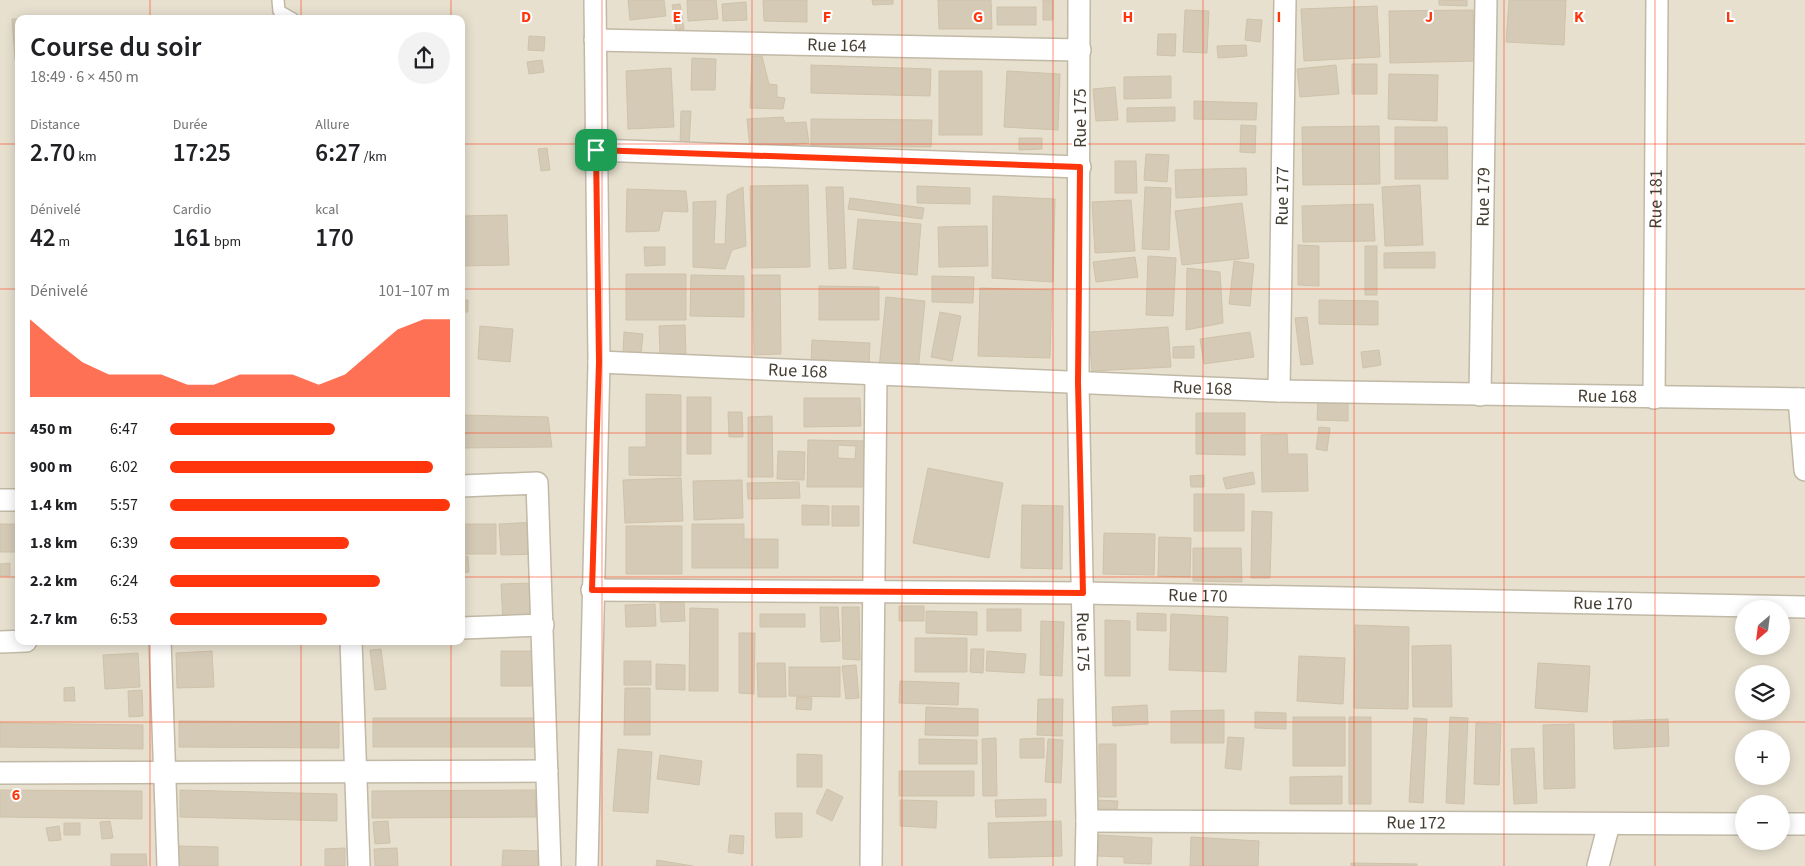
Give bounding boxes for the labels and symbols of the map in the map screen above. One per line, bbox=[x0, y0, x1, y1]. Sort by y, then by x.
text: D bbox=[521, 6, 531, 28]
text: E bbox=[673, 6, 681, 28]
text: F bbox=[823, 6, 831, 28]
text: G bbox=[973, 6, 983, 28]
text: H bbox=[1123, 6, 1133, 28]
text: I bbox=[1277, 6, 1281, 28]
text: J bbox=[1425, 6, 1433, 28]
text: K bbox=[1574, 6, 1584, 28]
text: L bbox=[1726, 6, 1734, 28]
street label: Rue 164 bbox=[807, 32, 867, 59]
street label: Rue 175 bbox=[1068, 88, 1093, 148]
pin bbox=[575, 129, 617, 171]
street label: Rue 177 bbox=[1270, 166, 1295, 226]
street label: Rue 179 bbox=[1471, 167, 1496, 227]
street label: Rue 181 bbox=[1643, 169, 1669, 229]
street label: Rue 168 bbox=[768, 357, 828, 385]
street label: Rue 168 bbox=[1172, 374, 1233, 402]
street label: Rue 168 bbox=[1577, 384, 1637, 409]
street label: Rue 170 bbox=[1168, 583, 1228, 609]
street label: Rue 170 bbox=[1573, 591, 1633, 617]
north arrow bbox=[1735, 600, 1790, 655]
street label: Rue 175 bbox=[1070, 612, 1096, 672]
text: 6 bbox=[12, 784, 20, 806]
street label: Rue 172 bbox=[1386, 810, 1446, 836]

